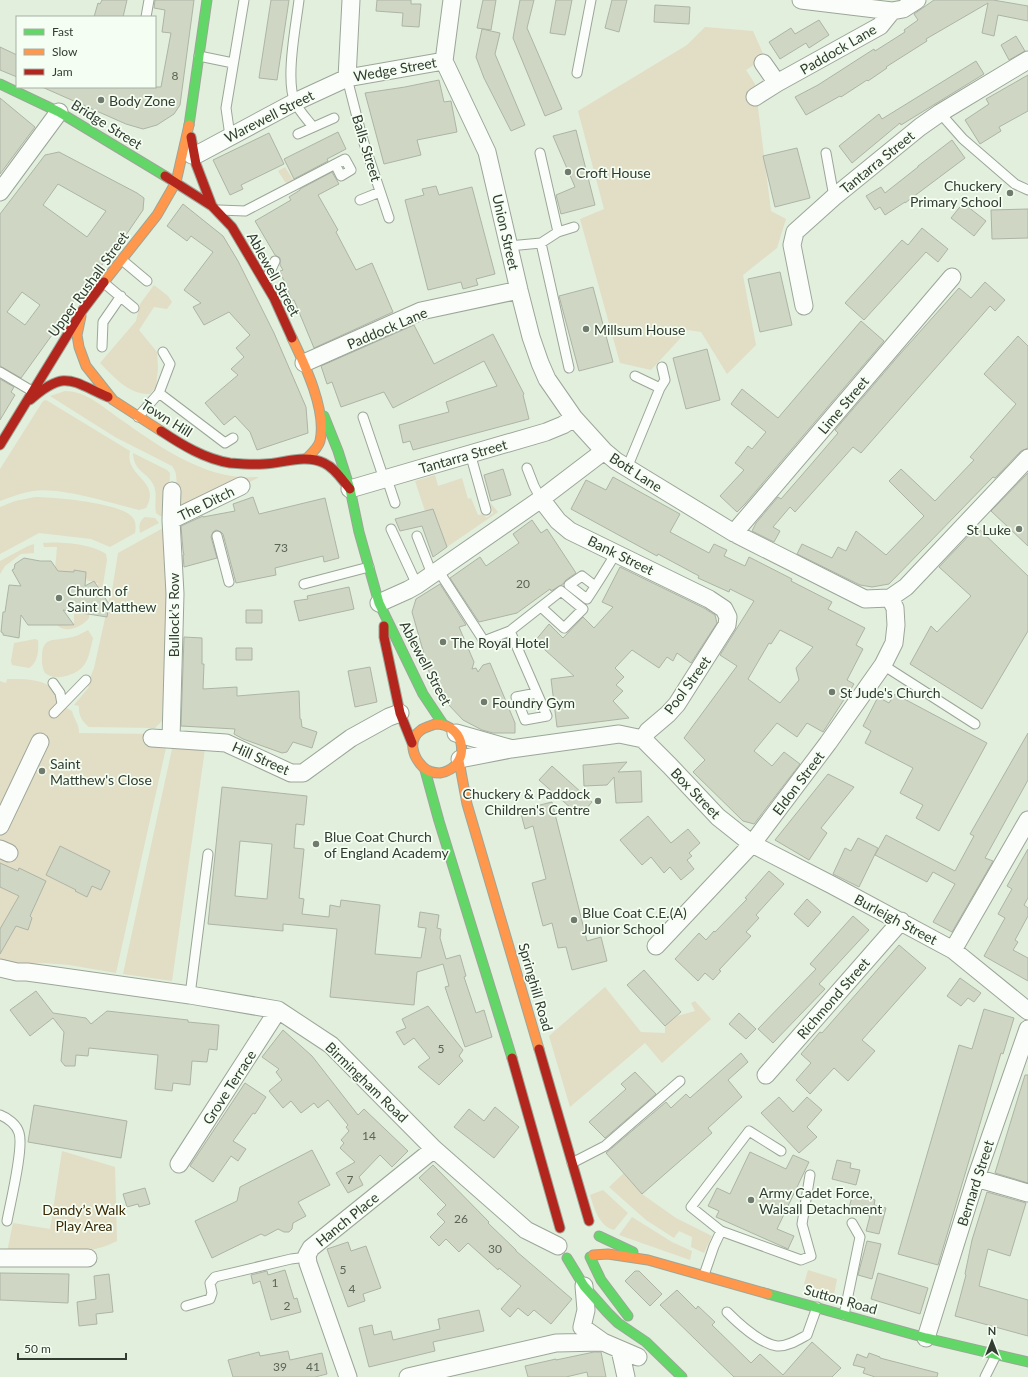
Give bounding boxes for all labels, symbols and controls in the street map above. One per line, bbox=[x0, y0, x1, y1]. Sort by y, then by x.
legend bbox=[16, 16, 156, 88]
street label: Paddock Lane bbox=[797, 20, 879, 78]
text: Fast bbox=[52, 24, 74, 39]
text: Slow bbox=[52, 44, 78, 59]
street label: Wedge Street bbox=[352, 53, 438, 85]
text: Jam bbox=[52, 64, 73, 79]
house number: 8 bbox=[172, 68, 179, 83]
street label: Warewell Street bbox=[221, 86, 317, 146]
place label: Body Zone bbox=[109, 92, 175, 109]
marker: Body Zone bbox=[96, 95, 106, 105]
street label: Bridge Street bbox=[68, 96, 146, 152]
street label: Balls Street bbox=[349, 113, 385, 183]
street label: Tantarra Street bbox=[836, 127, 918, 197]
place label: Croft House bbox=[576, 164, 651, 181]
marker: Croft House bbox=[563, 167, 573, 177]
place label: Chuckery Primary School bbox=[910, 177, 1003, 210]
marker: Chuckery Primary School bbox=[1005, 188, 1015, 198]
street label: Union Street bbox=[489, 192, 523, 272]
street label: Upper Rushall Street bbox=[44, 228, 132, 340]
street label: Ablewell Street bbox=[244, 229, 304, 319]
street label: Paddock Lane bbox=[344, 303, 430, 353]
place label: Millsum House bbox=[594, 321, 686, 338]
marker: Millsum House bbox=[581, 324, 591, 334]
street label: Lime Street bbox=[814, 373, 872, 437]
street label: Town Hill bbox=[138, 396, 196, 440]
street label: Tantarra Street bbox=[417, 435, 509, 477]
street label: Bott Lane bbox=[607, 449, 665, 495]
street label: The Ditch bbox=[175, 482, 237, 524]
place label: St Luke bbox=[966, 521, 1011, 538]
marker: St Luke bbox=[1014, 524, 1024, 534]
street label: Bank Street bbox=[585, 532, 657, 578]
house number: 73 bbox=[274, 540, 288, 555]
street label: Bullock's Row bbox=[165, 573, 182, 657]
house number: 20 bbox=[516, 576, 530, 591]
place label: Church of Saint Matthew bbox=[67, 582, 156, 615]
marker: Church of Saint Matthew bbox=[54, 593, 64, 603]
street label: Ablewell Street bbox=[397, 618, 455, 708]
place label: The Royal Hotel bbox=[451, 634, 549, 651]
marker: The Royal Hotel bbox=[438, 637, 448, 647]
street label: Pool Street bbox=[660, 653, 714, 717]
place label: St Jude's Church bbox=[840, 684, 941, 701]
marker: St Jude's Church bbox=[827, 687, 837, 697]
place label: Foundry Gym bbox=[492, 694, 575, 711]
marker: Foundry Gym bbox=[479, 697, 489, 707]
street label: Hill Street bbox=[230, 738, 292, 778]
street label: Eldon Street bbox=[769, 748, 827, 818]
place label: Saint Matthew's Close bbox=[50, 755, 152, 788]
street label: Box Street bbox=[668, 764, 724, 822]
marker: Saint Matthew's Close bbox=[37, 766, 47, 776]
place label: Chuckery & Paddock Children's Centre bbox=[463, 785, 591, 818]
marker: Chuckery & Paddock Children's Centre bbox=[593, 796, 603, 806]
place label: Blue Coat Church of England Academy bbox=[324, 828, 450, 861]
marker: Blue Coat Church of England Academy bbox=[311, 839, 321, 849]
street label: Burleigh Street bbox=[852, 890, 940, 948]
place label: Blue Coat C.E.(A) Junior School bbox=[582, 904, 687, 937]
marker: Blue Coat C.E.(A) Junior School bbox=[569, 915, 579, 925]
street label: Springhill Road bbox=[515, 941, 557, 1033]
street label: Richmond Street bbox=[793, 954, 873, 1042]
street label: Birmingham Road bbox=[322, 1038, 412, 1126]
house number: 5 bbox=[438, 1041, 445, 1056]
street label: Grove Terrace bbox=[199, 1047, 259, 1127]
house number: 14 bbox=[362, 1128, 376, 1143]
street label: Bernard Street bbox=[953, 1138, 997, 1228]
house number: 7 bbox=[347, 1172, 354, 1187]
place label: Army Cadet Force, Walsall Detachment bbox=[759, 1184, 882, 1217]
street label: Hanch Place bbox=[312, 1189, 382, 1249]
marker: Army Cadet Force, Walsall Detachment bbox=[746, 1195, 756, 1205]
park label: Dandy’s Walk Play Area bbox=[42, 1201, 127, 1234]
house number: 26 bbox=[454, 1211, 468, 1226]
house number: 30 bbox=[488, 1241, 502, 1256]
house number: 5 bbox=[340, 1262, 347, 1277]
house number: 1 bbox=[272, 1275, 279, 1290]
street label: Sutton Road bbox=[803, 1280, 879, 1318]
house number: 4 bbox=[349, 1281, 356, 1296]
house number: 2 bbox=[284, 1298, 291, 1313]
north arrow bbox=[972, 1321, 1012, 1361]
text: N bbox=[988, 1324, 996, 1337]
scale bar bbox=[18, 1335, 126, 1361]
text: 50 m bbox=[24, 1341, 51, 1356]
house number: 39 bbox=[273, 1359, 287, 1374]
house number: 41 bbox=[306, 1359, 320, 1374]

